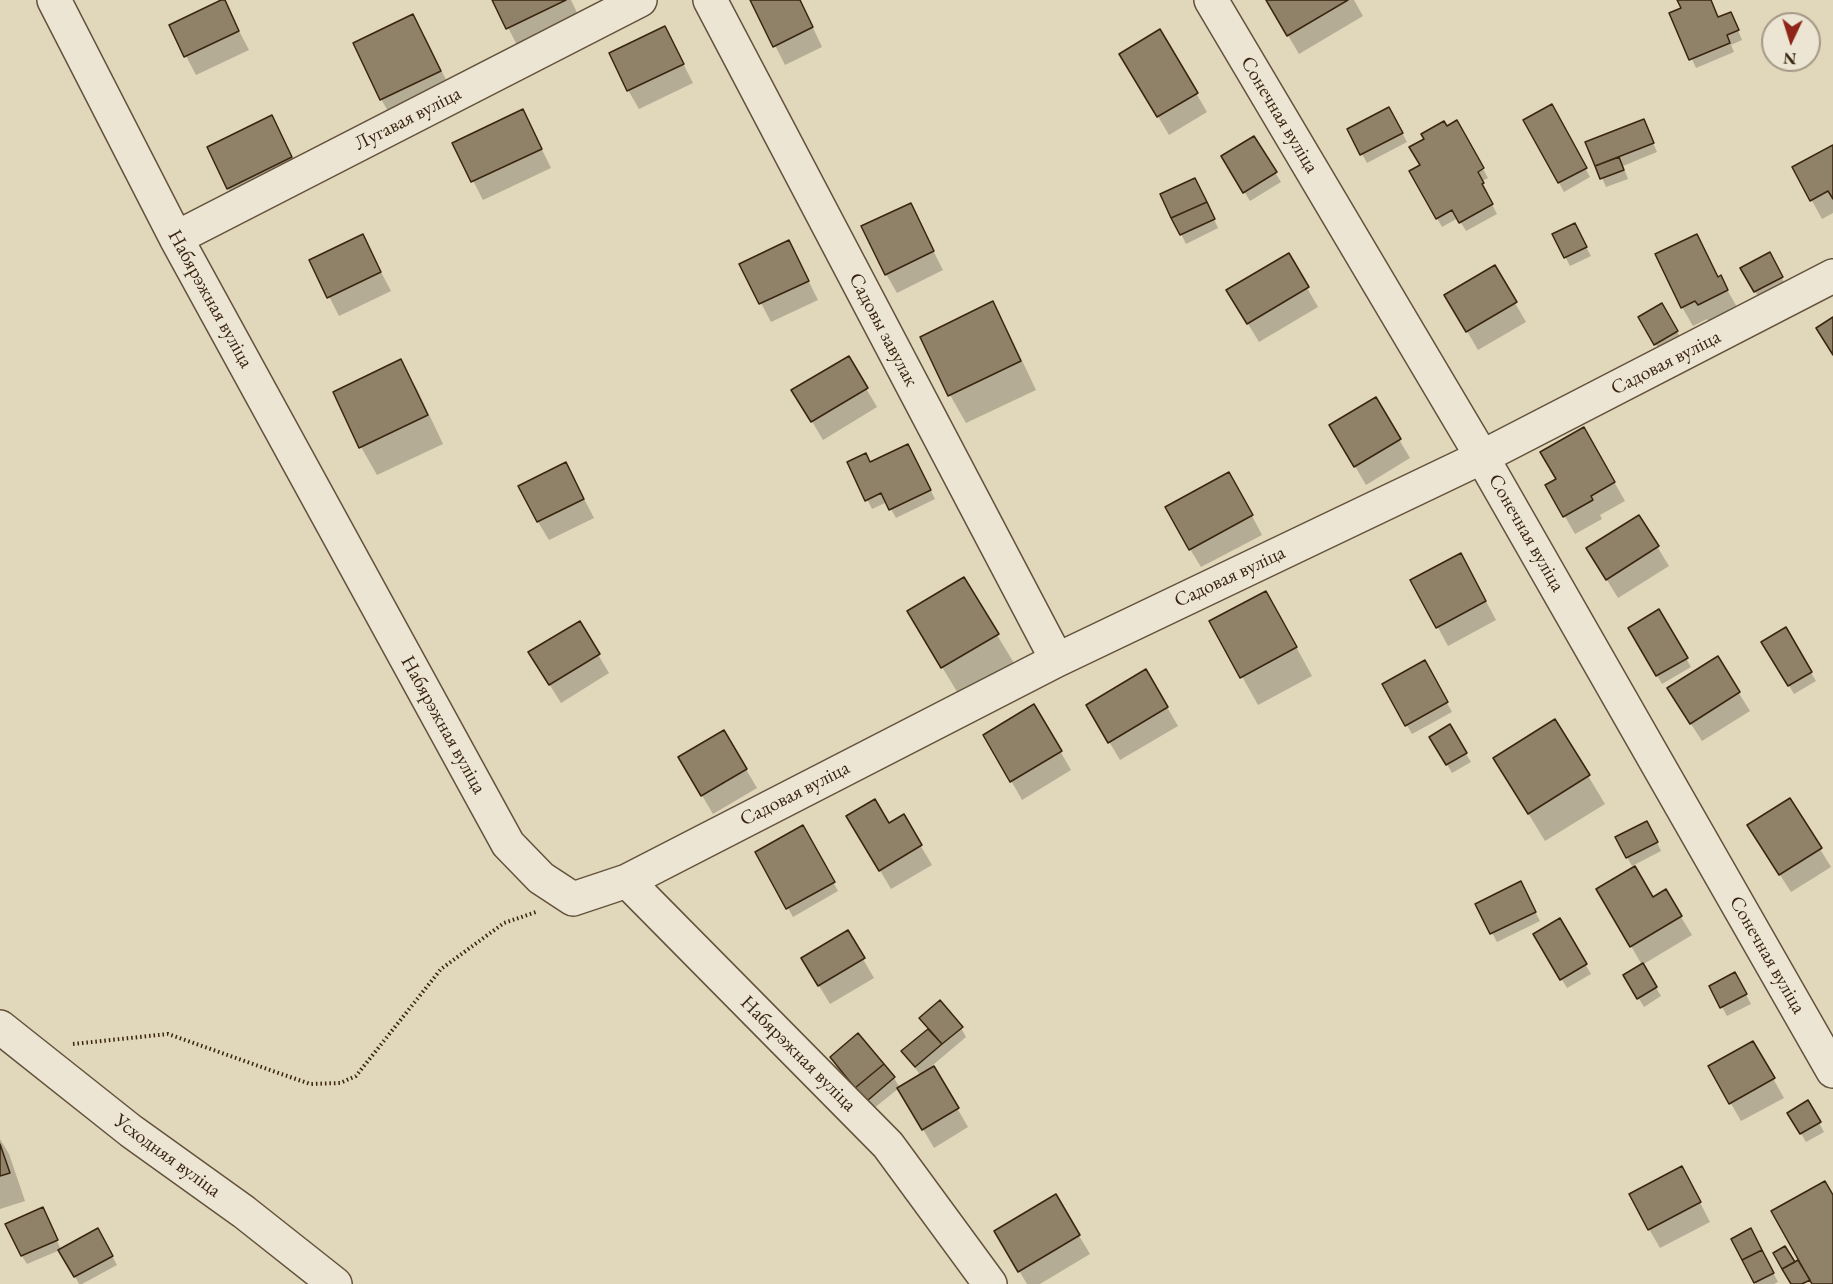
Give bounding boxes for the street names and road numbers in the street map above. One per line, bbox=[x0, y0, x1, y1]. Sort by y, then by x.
street label: Сонечная вуліца bbox=[1235, 52, 1323, 178]
street label: Лугавая вуліца bbox=[351, 82, 465, 156]
street label: Набярэжная вуліца bbox=[162, 226, 258, 372]
street label: Садовы завулак bbox=[843, 269, 923, 391]
street label: Садовая вуліца bbox=[1607, 325, 1725, 401]
street label: Сонечная вуліца bbox=[1483, 470, 1569, 596]
street label: Садовая вуліца bbox=[1171, 541, 1289, 613]
street label: Набярэжная вуліца bbox=[395, 652, 491, 798]
street label: Садовая вуліца bbox=[736, 756, 854, 832]
street label: Сонечная вуліца bbox=[1724, 892, 1810, 1018]
street label: Набярэжная вуліца bbox=[735, 991, 861, 1117]
street label: Усходняя вуліца bbox=[109, 1109, 225, 1203]

